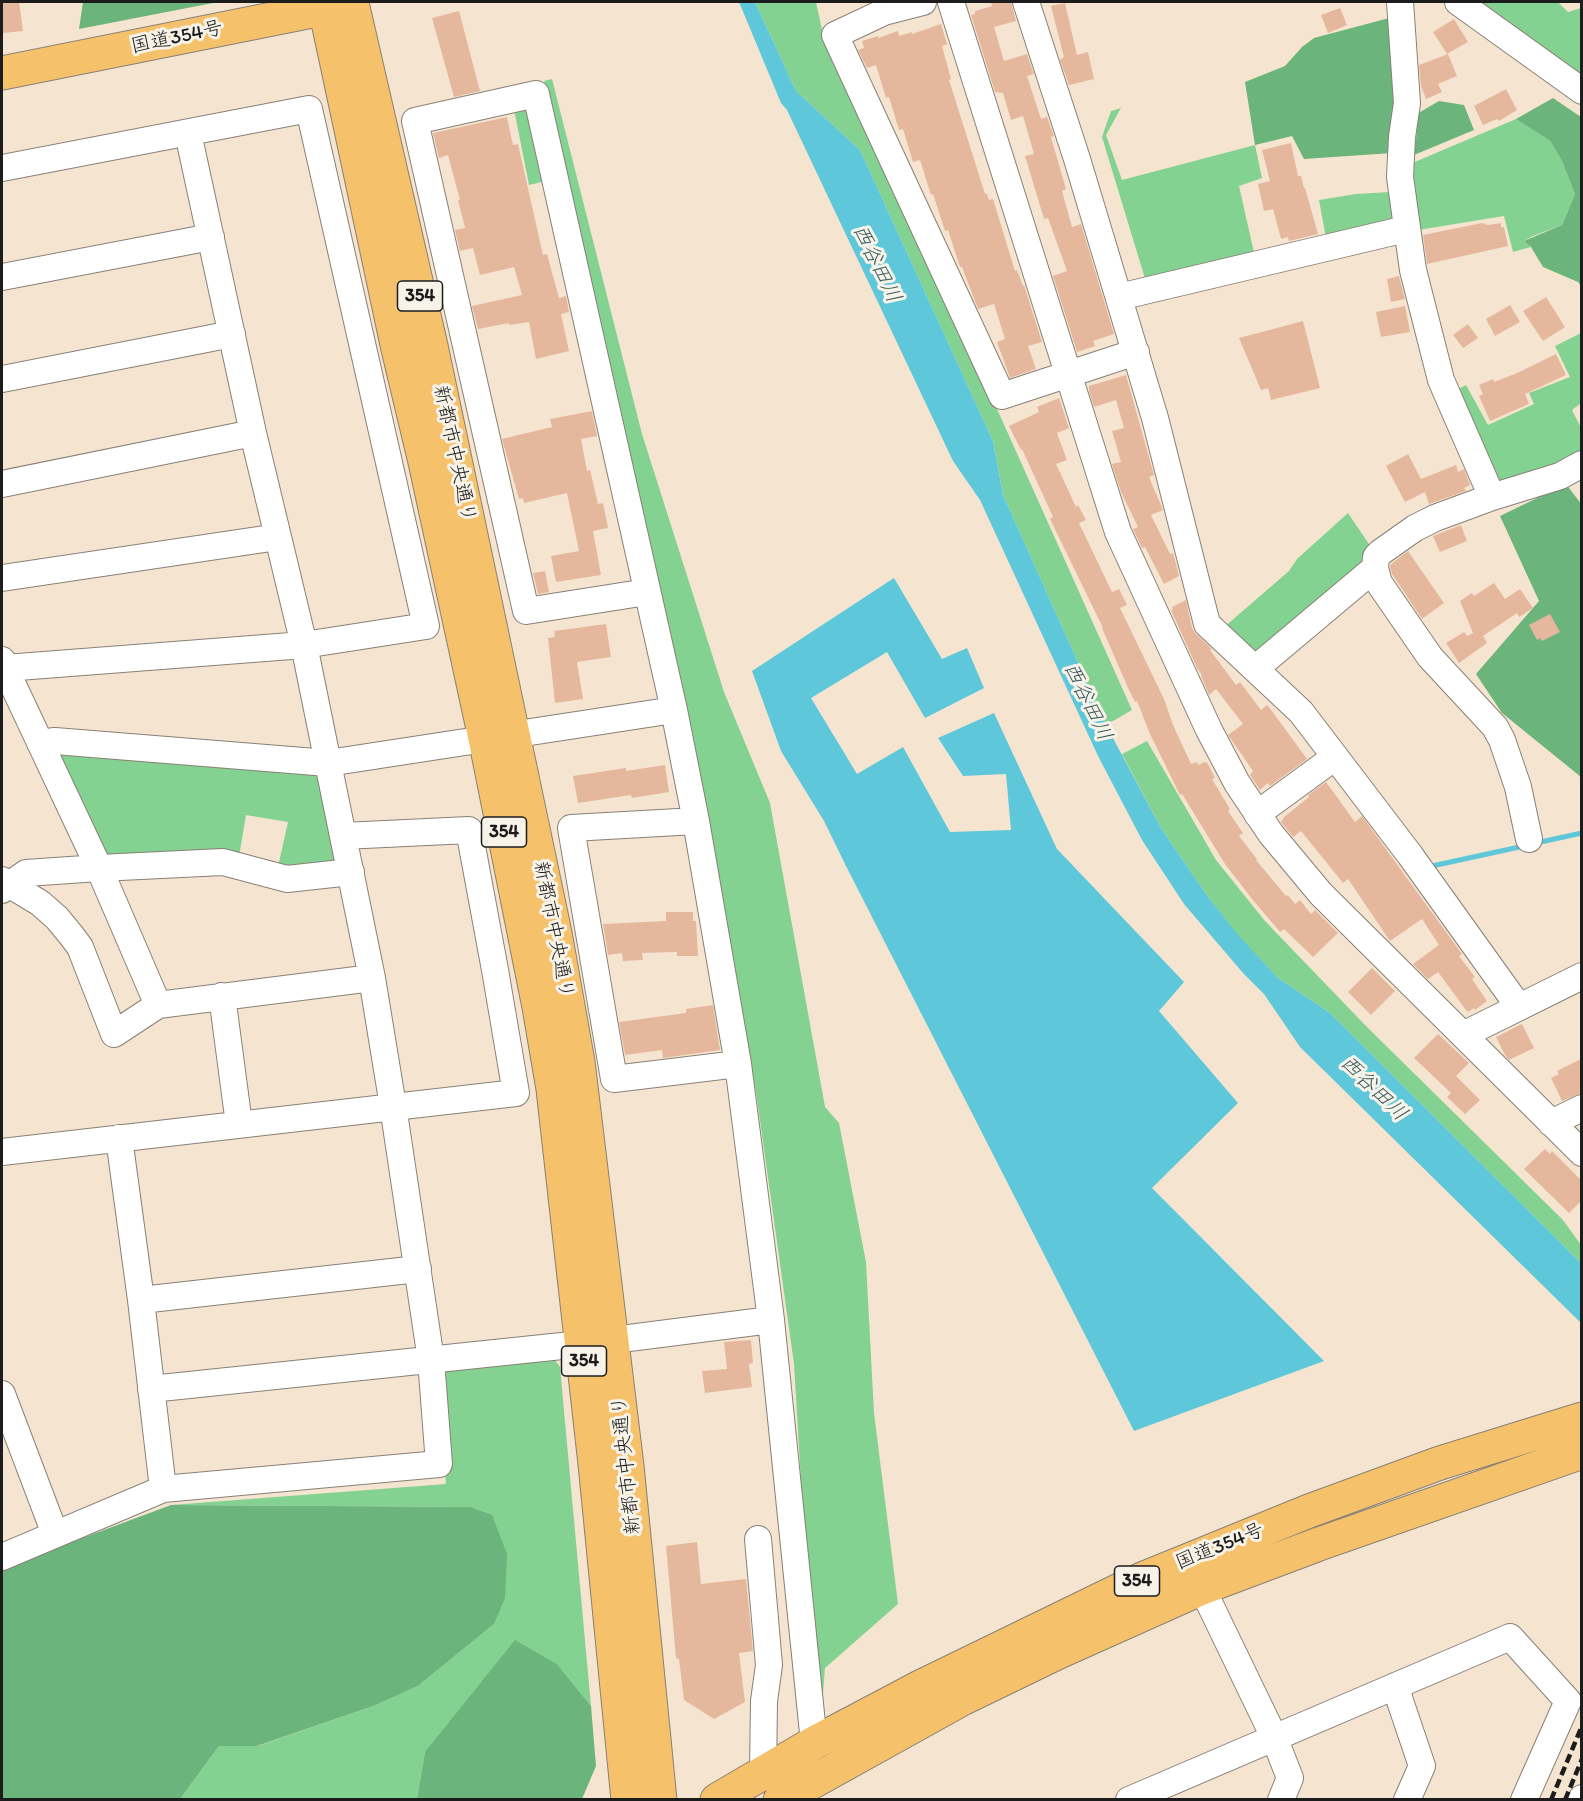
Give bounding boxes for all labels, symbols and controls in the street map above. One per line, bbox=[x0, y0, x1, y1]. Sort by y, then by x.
street label: 国道354号 bbox=[129, 17, 225, 59]
water label: 西谷田川 bbox=[846, 221, 906, 307]
road number: 354 bbox=[398, 281, 442, 311]
street label: 新都市中央通り bbox=[428, 383, 480, 525]
water label: 西谷田川 bbox=[1057, 659, 1117, 745]
road number: 354 bbox=[482, 817, 526, 847]
street label: 新都市中央通り bbox=[528, 859, 578, 1001]
water label: 西谷田川 bbox=[1334, 1051, 1412, 1127]
road number: 354 bbox=[562, 1346, 606, 1376]
street label: 新都市中央通り bbox=[608, 1394, 646, 1536]
street label: 国道354号 bbox=[1172, 1518, 1268, 1576]
road number: 354 bbox=[1114, 1566, 1160, 1596]

